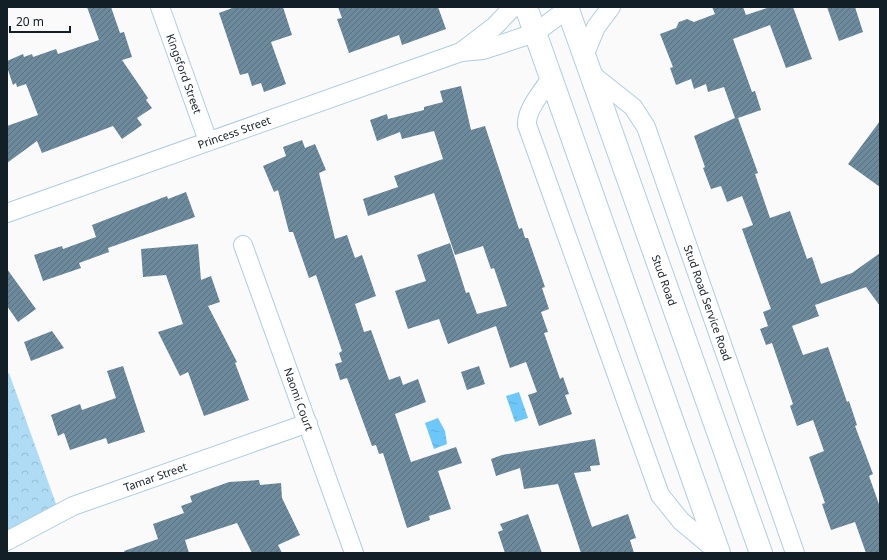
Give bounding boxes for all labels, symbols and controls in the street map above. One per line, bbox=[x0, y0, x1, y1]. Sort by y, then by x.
scale bar bbox=[10, 8, 70, 34]
text: 20 m bbox=[16, 13, 44, 30]
street label: Kingsford Street bbox=[163, 32, 206, 116]
street label: Princess Street bbox=[195, 112, 273, 152]
street label: Stud Road Service Road bbox=[681, 243, 735, 363]
street label: Stud Road bbox=[649, 253, 680, 308]
street label: Naomi Court bbox=[281, 365, 317, 433]
street label: Tamar Street bbox=[121, 458, 189, 495]

